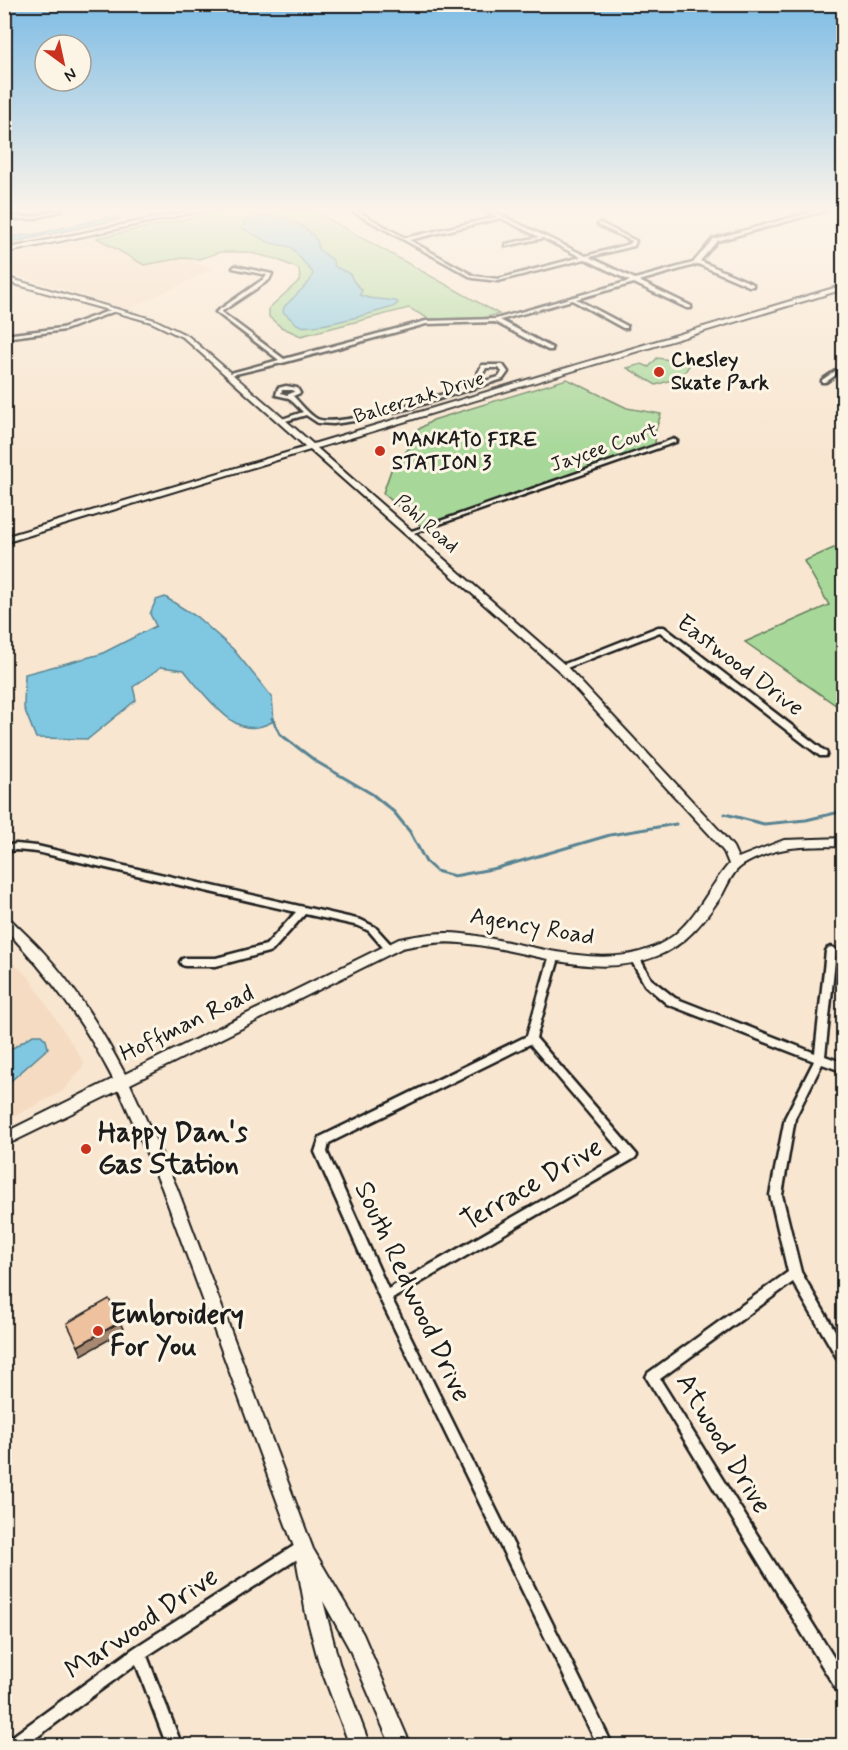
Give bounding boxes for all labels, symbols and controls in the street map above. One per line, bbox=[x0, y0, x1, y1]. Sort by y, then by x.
north arrow bbox=[33, 33, 93, 93]
text: N bbox=[60, 63, 81, 86]
place label: Chesley Skate Park bbox=[671, 347, 769, 397]
street label: Balcerzak Drive bbox=[350, 365, 488, 431]
marker: Chesley Skate Park bbox=[652, 365, 666, 379]
street label: Jaycee Court bbox=[547, 417, 661, 479]
place label: MANKATO FIRE STATION 3 bbox=[392, 427, 538, 477]
marker: MANKATO FIRE STATION 3 bbox=[373, 444, 387, 458]
street label: Pohl Road bbox=[388, 488, 464, 560]
street label: Eastwood Drive bbox=[670, 608, 810, 724]
street label: Agency Road bbox=[467, 901, 597, 953]
street label: Hoffman Road bbox=[115, 978, 259, 1070]
place label: Happy Dan's Gas Station bbox=[98, 1115, 248, 1184]
street label: Terrace Drive bbox=[454, 1130, 610, 1240]
marker: Happy Dan's Gas Station bbox=[79, 1142, 93, 1156]
street label: South Redwood Drive bbox=[345, 1176, 479, 1408]
place label: Embroidery For You bbox=[110, 1297, 244, 1366]
marker: Embroidery For You bbox=[91, 1324, 105, 1338]
street label: Atwood Drive bbox=[666, 1367, 780, 1521]
street label: Marwood Drive bbox=[58, 1559, 226, 1689]

